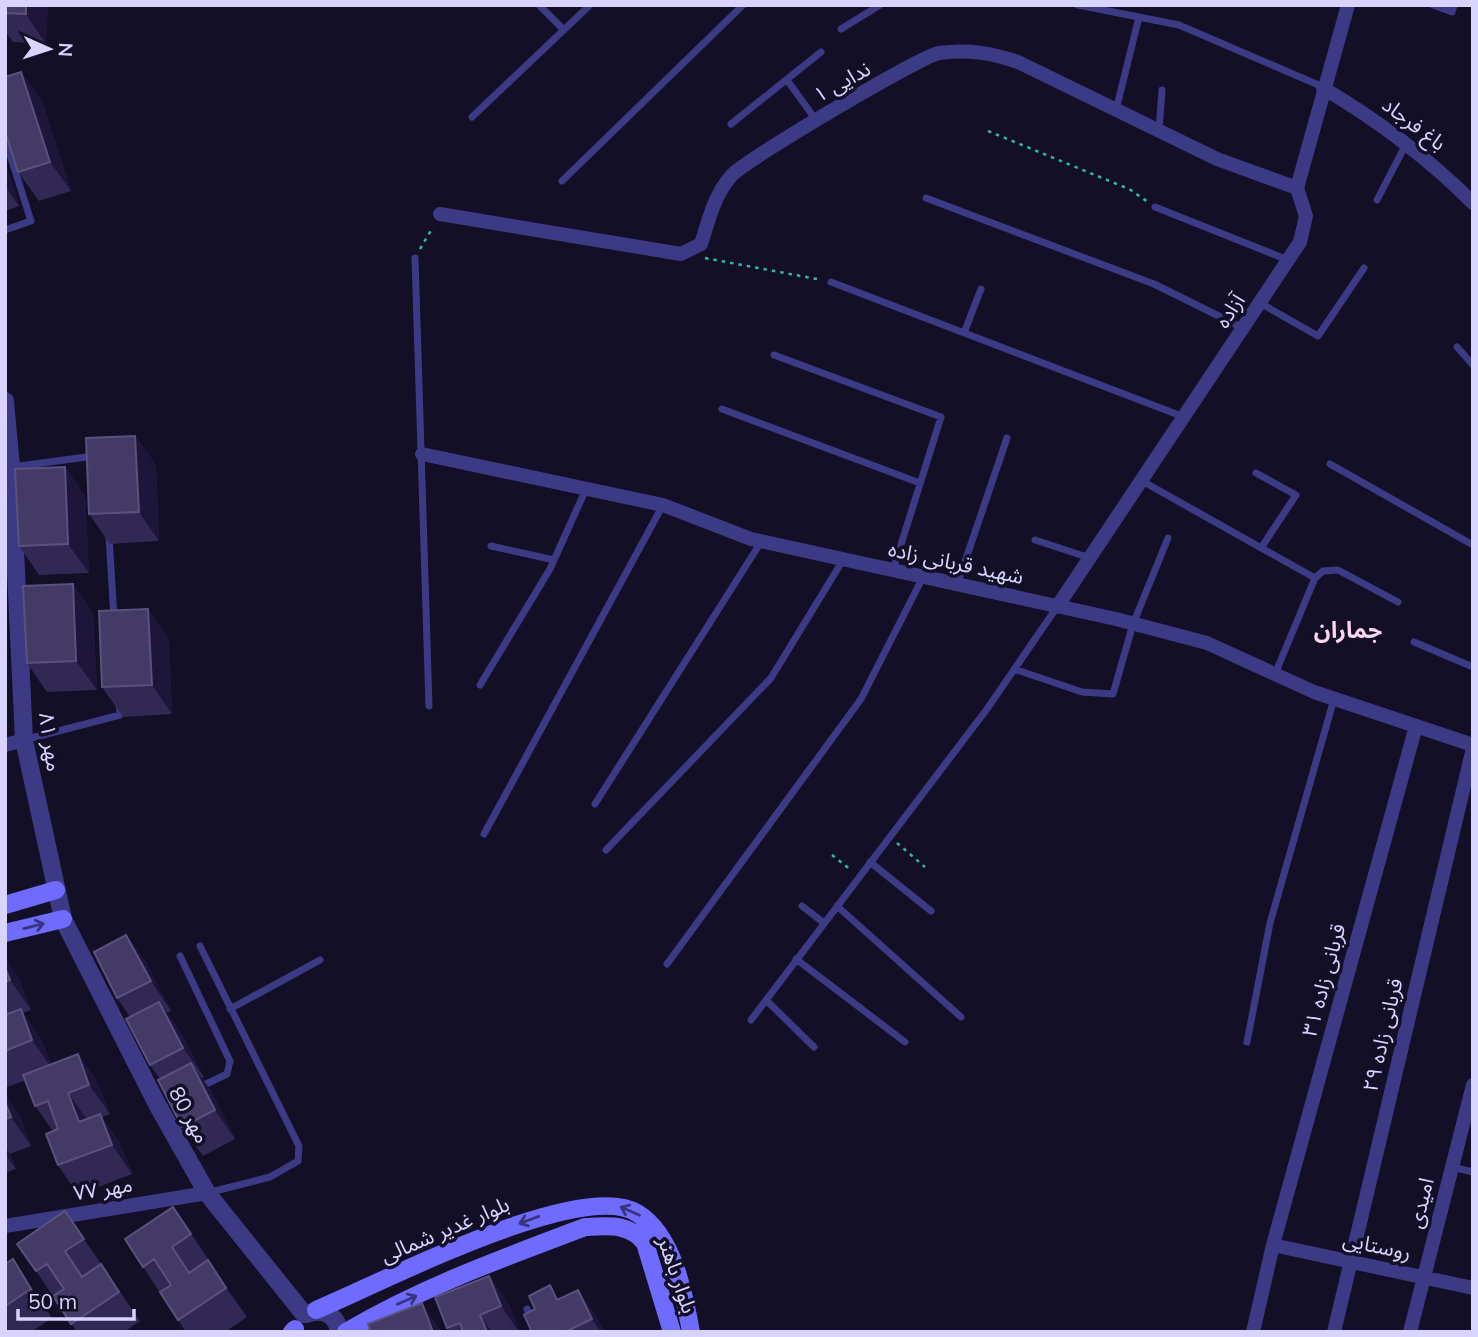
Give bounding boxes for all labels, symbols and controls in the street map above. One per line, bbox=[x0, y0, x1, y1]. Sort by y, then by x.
north arrow bbox=[14, 14, 84, 84]
text: N bbox=[54, 42, 78, 58]
street label: ندایی ۱ bbox=[809, 55, 875, 107]
street label: باغ فرجاد bbox=[1376, 91, 1452, 158]
street label: آزاده bbox=[1209, 288, 1250, 332]
street label: شهید قربانی زاده bbox=[886, 535, 1026, 589]
district label: جماران bbox=[1314, 615, 1382, 644]
street label: مهر ۸۱ bbox=[34, 711, 68, 773]
one-way arrow bbox=[22, 919, 45, 932]
street label: قربانی زاده ۳۱ bbox=[1296, 921, 1351, 1039]
street label: قربانی زاده ۲۹ bbox=[1356, 976, 1408, 1094]
street label: مهر 80 bbox=[164, 1082, 216, 1147]
street label: مهر ۷۷ bbox=[71, 1171, 134, 1206]
street label: امیدی bbox=[1401, 1175, 1439, 1231]
street label: بلوار غدیر شمالی bbox=[376, 1190, 513, 1268]
one-way arrow bbox=[620, 1204, 641, 1217]
one-way arrow bbox=[519, 1215, 541, 1227]
street label: روستایی bbox=[1341, 1225, 1414, 1265]
street label: بلوار باهنر bbox=[652, 1232, 703, 1316]
scale bar bbox=[18, 1278, 133, 1322]
text: 50 m bbox=[28, 1288, 77, 1314]
one-way arrow bbox=[396, 1292, 417, 1305]

